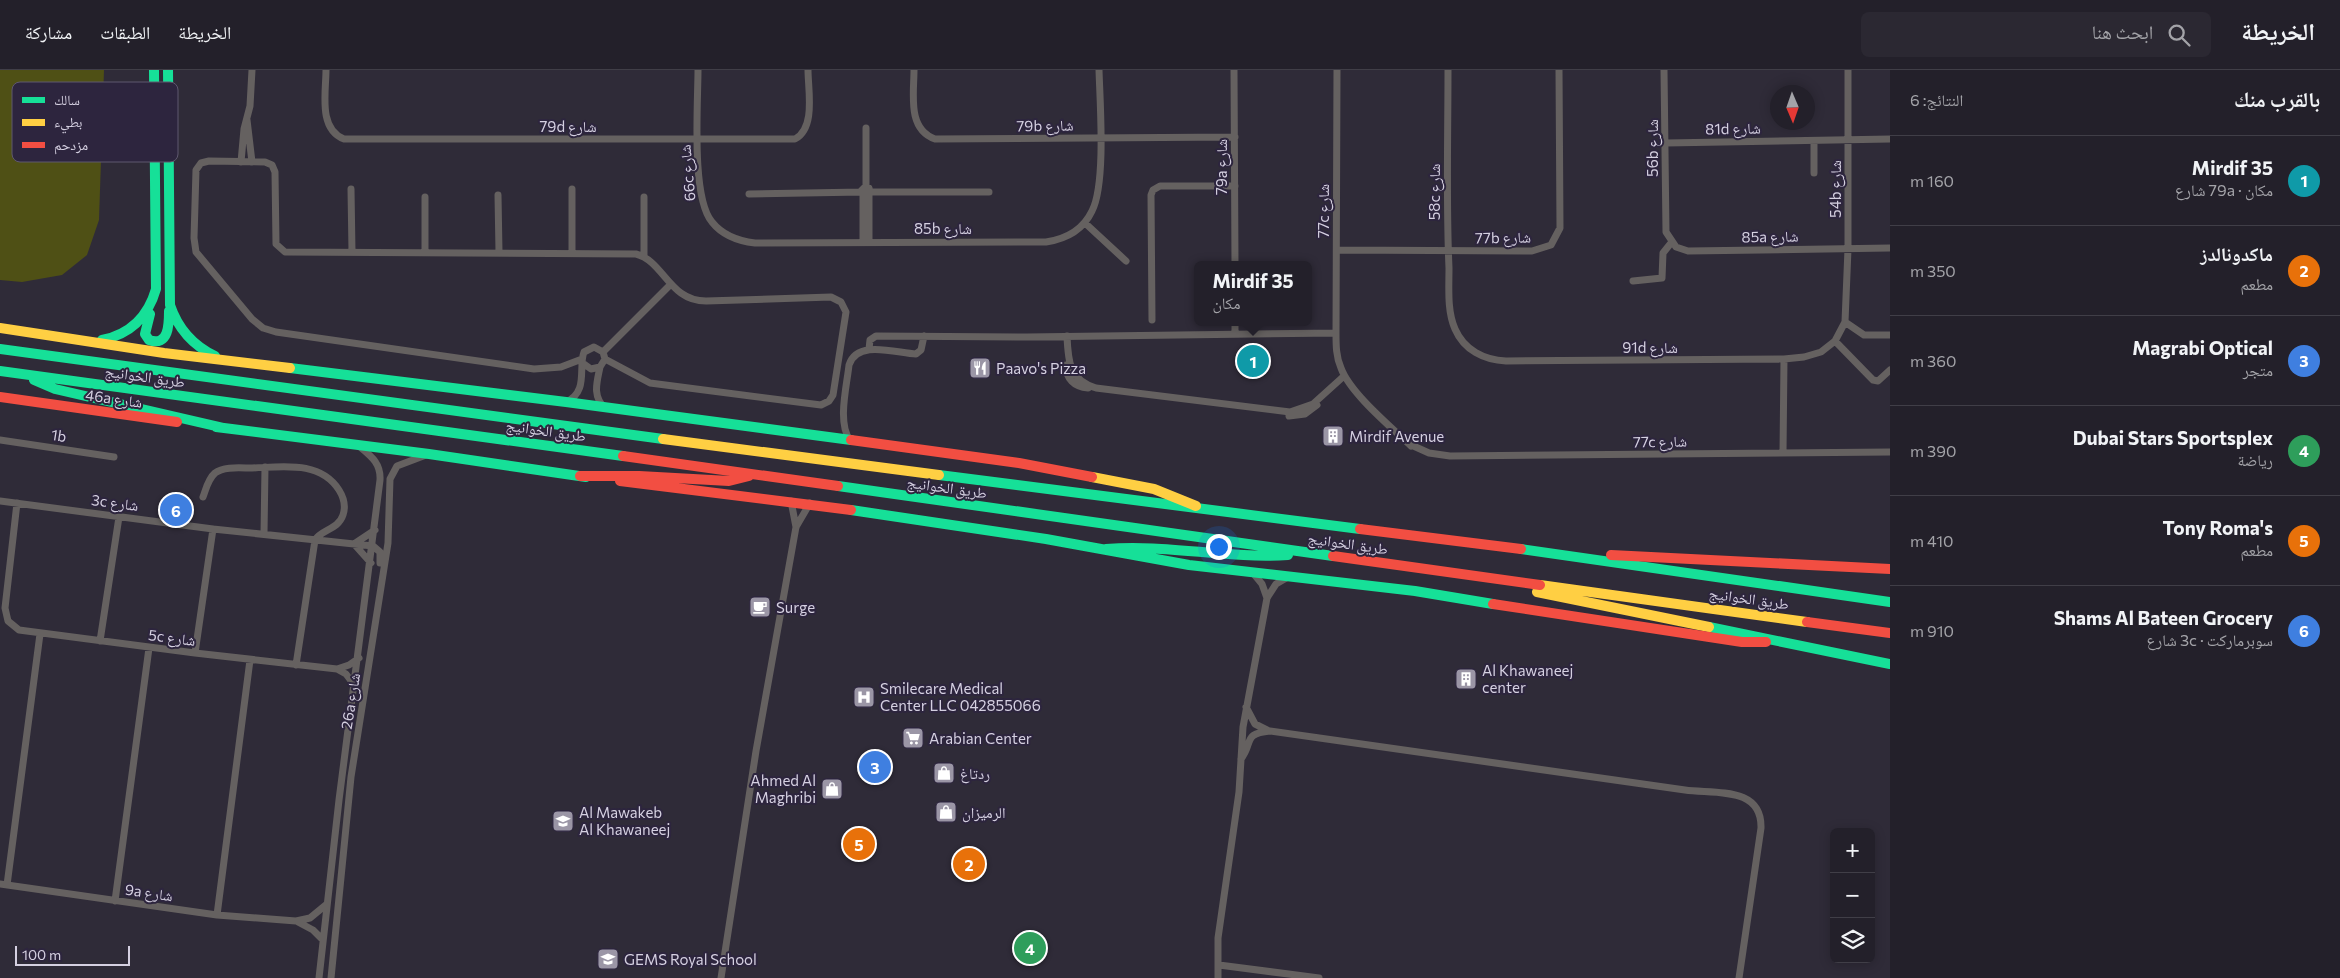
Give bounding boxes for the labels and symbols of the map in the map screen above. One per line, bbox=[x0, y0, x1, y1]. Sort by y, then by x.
legend bbox=[12, 82, 178, 162]
north arrow bbox=[1770, 85, 1815, 130]
text: سالك bbox=[54, 91, 80, 108]
text: بطيء bbox=[54, 113, 83, 134]
street label: 79b شارع bbox=[1016, 115, 1074, 136]
street label: 79d شارع bbox=[539, 117, 597, 137]
street label: 56b شارع bbox=[1643, 119, 1663, 177]
street label: 81d شارع bbox=[1705, 119, 1761, 139]
text: مزدحم bbox=[54, 136, 88, 155]
street label: 79a شارع bbox=[1212, 139, 1232, 195]
street label: 66c شارع bbox=[676, 144, 700, 202]
street label: 54b شارع bbox=[1826, 160, 1846, 218]
street label: 58c شارع bbox=[1425, 164, 1445, 220]
street label: 77c شارع bbox=[1314, 184, 1334, 238]
street label: 85b شارع bbox=[914, 219, 972, 239]
street label: 85a شارع bbox=[1741, 227, 1799, 247]
street label: 77b شارع bbox=[1475, 228, 1531, 248]
street label: 91d شارع bbox=[1622, 338, 1678, 358]
pin: 1 bbox=[1237, 342, 1269, 380]
restaurant icon: Paavo's Pizza bbox=[968, 356, 992, 380]
place label: Paavo's Pizza bbox=[996, 359, 1086, 377]
street label: طريق الخوانيج bbox=[104, 361, 186, 393]
street label: 46a شارع bbox=[84, 385, 144, 413]
street label: طريق الخوانيج bbox=[505, 415, 587, 447]
building icon: Mirdif Avenue bbox=[1321, 424, 1345, 448]
street label: 1b bbox=[50, 425, 68, 445]
place label: Mirdif Avenue bbox=[1349, 427, 1444, 445]
street label: 77c شارع bbox=[1633, 432, 1687, 452]
street label: طريق الخوانيج bbox=[906, 472, 988, 504]
street label: 3c شارع bbox=[90, 490, 140, 516]
pin: 6 bbox=[160, 491, 192, 529]
street label: طريق الخوانيج bbox=[1307, 528, 1389, 560]
your location bbox=[1206, 534, 1232, 560]
street label: طريق الخوانيج bbox=[1708, 583, 1790, 615]
cafe icon: Surge bbox=[748, 595, 772, 619]
place label: Surge bbox=[776, 598, 815, 616]
street label: 5c شارع bbox=[147, 625, 197, 651]
place label: Al Khawaneej center bbox=[1482, 661, 1573, 696]
building icon: Al Khawaneej center bbox=[1454, 667, 1478, 691]
street label: 26a شارع bbox=[337, 672, 365, 731]
place label: Smilecare Medical Center LLC 042855066 bbox=[880, 679, 1041, 714]
hospital icon: Smilecare Medical Center LLC 042855066 bbox=[852, 685, 876, 709]
supermarket icon: Arabian Center bbox=[901, 726, 925, 750]
place label: Arabian Center bbox=[929, 729, 1032, 747]
pin: 3 bbox=[859, 748, 891, 786]
shop icon: ردتاغ bbox=[932, 761, 956, 785]
place label: ردتاغ bbox=[960, 764, 990, 784]
place label: Ahmed Al Maghribi bbox=[750, 771, 816, 806]
shop icon: Ahmed Al Maghribi bbox=[820, 777, 844, 801]
shop icon: الرميزان bbox=[934, 800, 958, 824]
place label: Al Mawakeb Al Khawaneej bbox=[579, 803, 670, 838]
place label: الرميزان bbox=[962, 803, 1005, 823]
school or university icon: Al Mawakeb Al Khawaneej bbox=[551, 809, 575, 833]
pin: 5 bbox=[843, 825, 875, 863]
pin: 2 bbox=[953, 845, 985, 883]
street label: 9a شارع bbox=[124, 880, 174, 906]
pin: 4 bbox=[1014, 929, 1046, 967]
scale bar bbox=[15, 943, 130, 966]
school or university icon: GEMS Royal School bbox=[596, 947, 620, 971]
place label: GEMS Royal School bbox=[624, 950, 757, 968]

